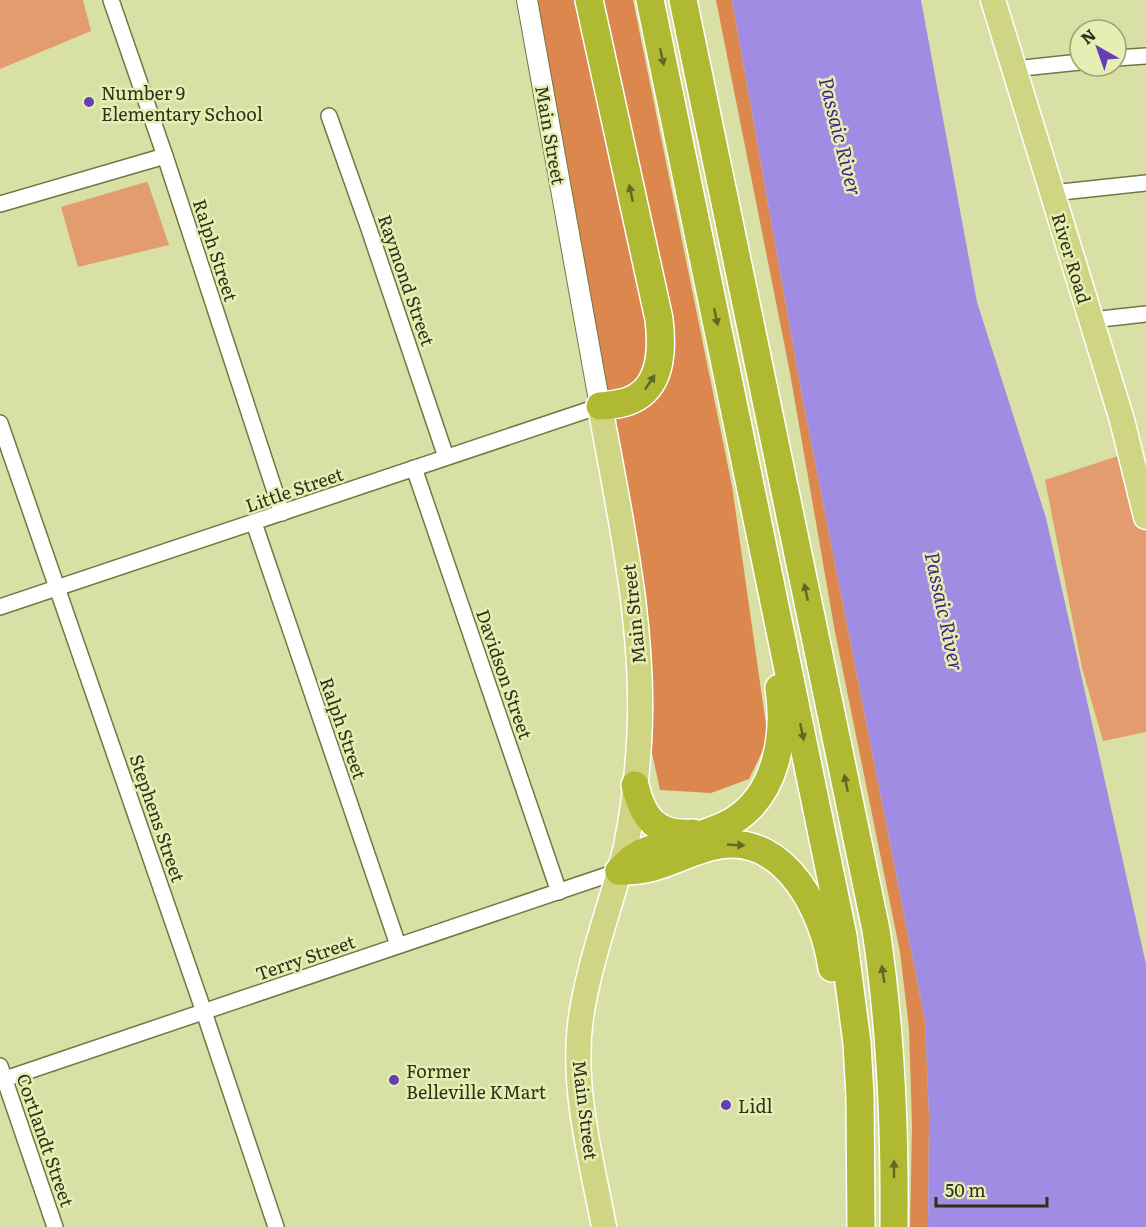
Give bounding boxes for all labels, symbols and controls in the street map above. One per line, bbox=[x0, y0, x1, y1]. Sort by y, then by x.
north arrow bbox=[1068, 18, 1128, 78]
text: N bbox=[1075, 22, 1101, 49]
one-way arrow bbox=[658, 48, 667, 67]
water label: Passaic River bbox=[813, 74, 871, 198]
place label: Number 9 Elementary School bbox=[101, 79, 263, 127]
street label: Main Street bbox=[529, 83, 573, 187]
marker: Number 9 Elementary School bbox=[82, 95, 96, 109]
one-way arrow bbox=[626, 183, 635, 202]
street label: Ralph Street bbox=[187, 195, 245, 305]
street label: River Road bbox=[1045, 209, 1099, 307]
street label: Raymond Street bbox=[372, 211, 442, 350]
one-way arrow bbox=[712, 308, 721, 327]
one-way arrow bbox=[644, 373, 655, 390]
street label: Little Street bbox=[241, 459, 347, 518]
water label: Passaic River bbox=[919, 549, 973, 673]
street label: Main Street bbox=[614, 562, 652, 665]
one-way arrow bbox=[801, 582, 810, 601]
street label: Davidson Street bbox=[470, 605, 540, 743]
street label: Ralph Street bbox=[314, 673, 374, 783]
one-way arrow bbox=[798, 722, 807, 741]
street label: Stephens Street bbox=[123, 750, 193, 886]
one-way arrow bbox=[841, 773, 850, 792]
one-way arrow bbox=[727, 841, 746, 850]
street label: Terry Street bbox=[252, 927, 359, 987]
one-way arrow bbox=[878, 964, 887, 983]
place label: Former Belleville KMart bbox=[406, 1057, 547, 1105]
street label: Main Street bbox=[566, 1059, 606, 1162]
street label: Cortlandt Street bbox=[11, 1070, 82, 1211]
marker: Former Belleville KMart bbox=[387, 1073, 401, 1087]
place label: Lidl bbox=[738, 1092, 773, 1119]
marker: Lidl bbox=[719, 1098, 733, 1112]
one-way arrow bbox=[889, 1159, 899, 1178]
scale bar bbox=[936, 1170, 1047, 1208]
text: 50 m bbox=[945, 1176, 986, 1203]

